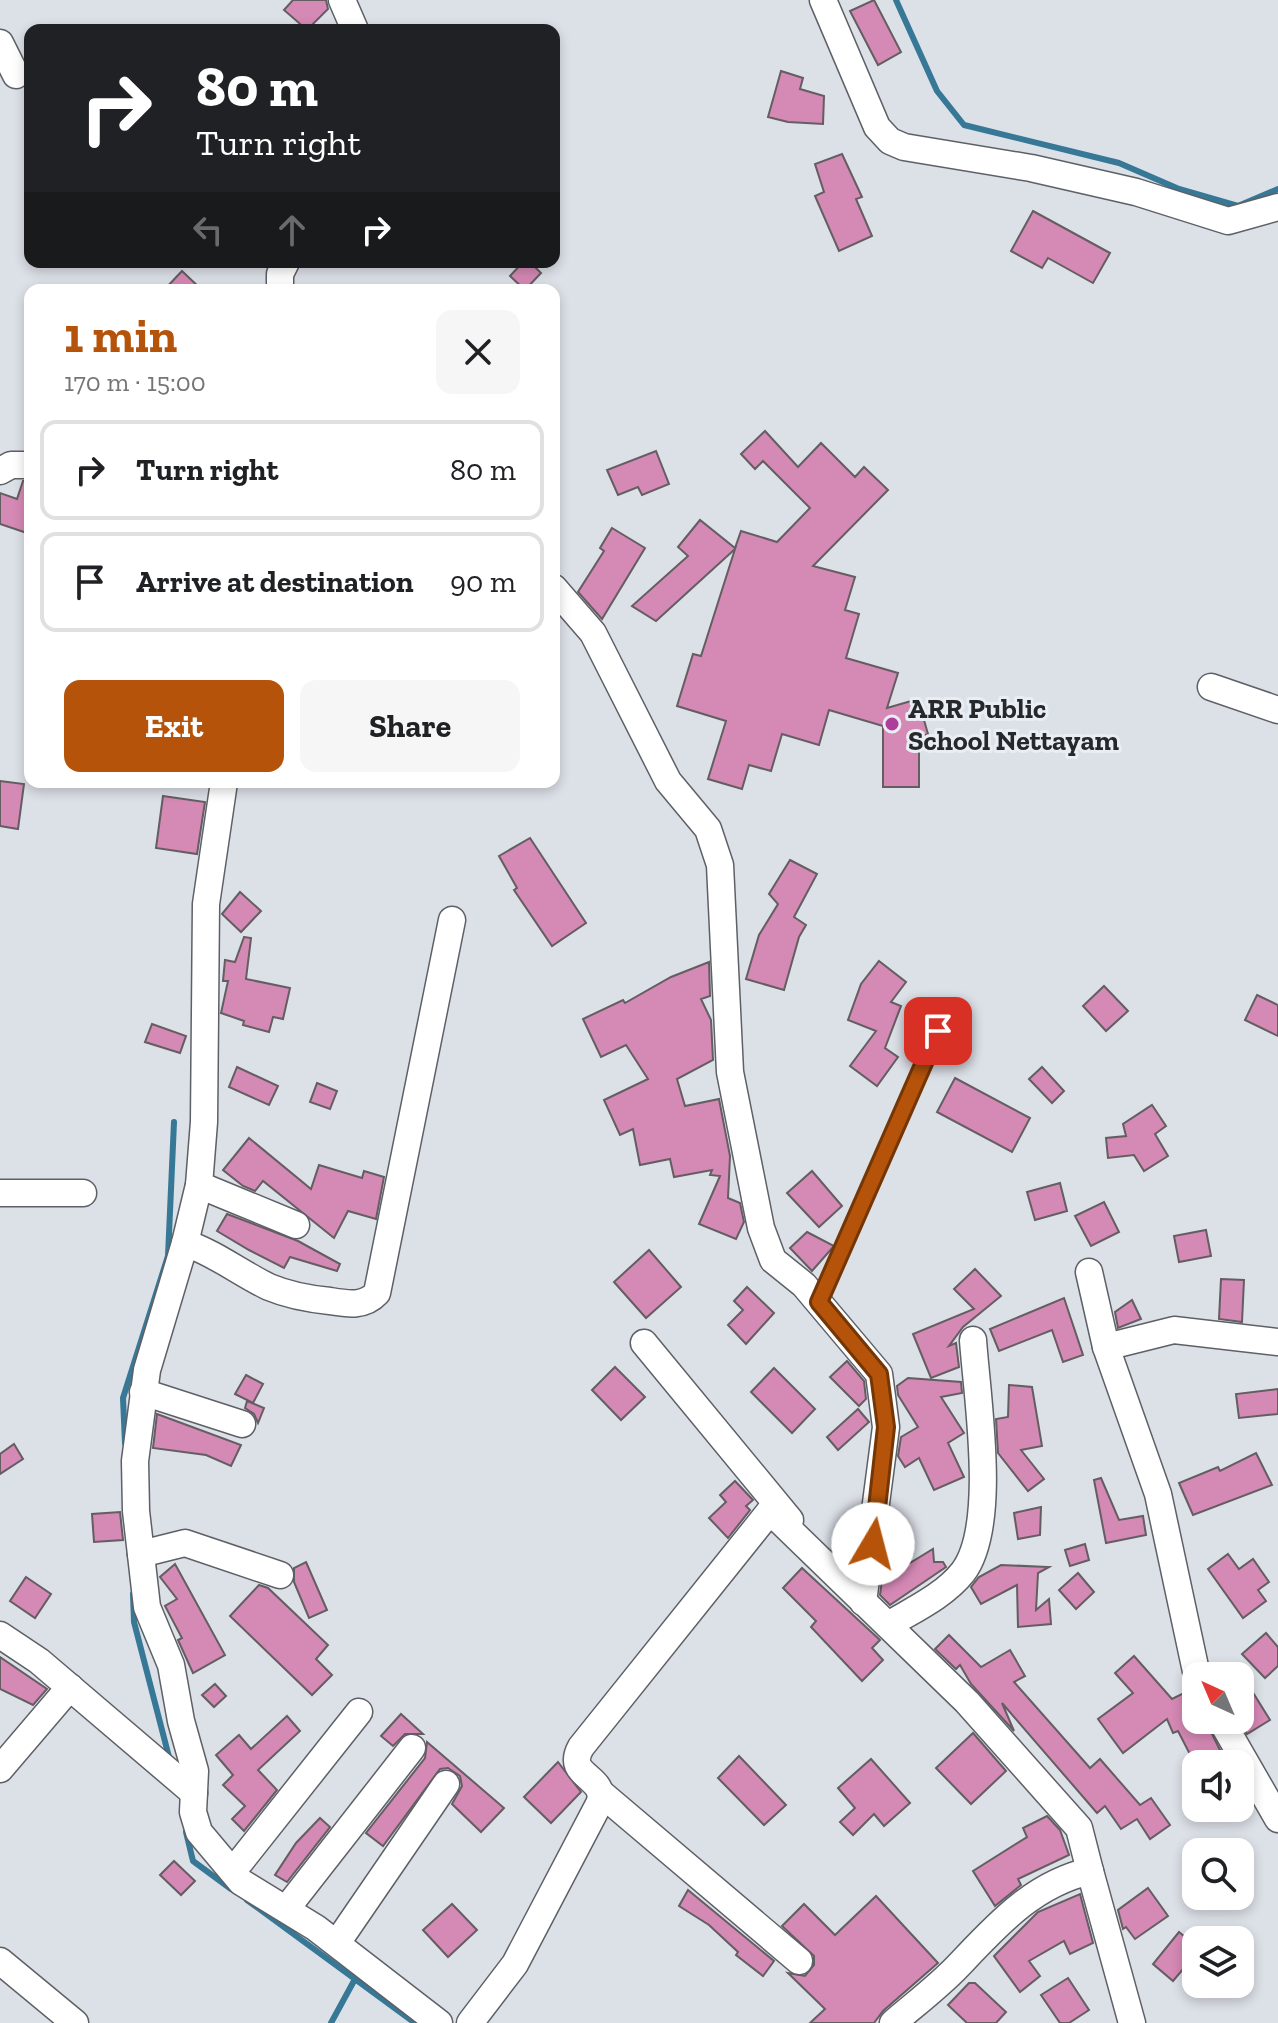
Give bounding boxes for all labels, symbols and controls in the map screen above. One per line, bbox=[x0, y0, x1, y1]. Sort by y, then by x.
text: 80 m bbox=[196, 53, 318, 120]
icon: right bbox=[64, 56, 168, 160]
text: Turn right bbox=[196, 121, 361, 164]
icon: left bbox=[186, 208, 230, 252]
icon: ahead bbox=[270, 208, 314, 252]
icon: right bbox=[354, 208, 398, 252]
text: 1 min bbox=[64, 307, 177, 364]
button: close bbox=[436, 310, 520, 394]
text: 170 m · 15:00 bbox=[64, 366, 206, 398]
icon: right bbox=[68, 448, 112, 492]
text: Turn right bbox=[136, 452, 278, 488]
text: 80 m bbox=[450, 452, 516, 488]
icon: arrive bbox=[68, 560, 112, 604]
text: Arrive at destination bbox=[136, 564, 413, 600]
text: 90 m bbox=[450, 564, 516, 600]
button: Exit bbox=[64, 680, 284, 772]
button: Share bbox=[300, 680, 520, 772]
place label: ARR Public School Nettayam bbox=[908, 692, 1120, 757]
marker: ARR Public School Nettayam bbox=[883, 715, 901, 733]
pin bbox=[904, 997, 972, 1065]
icon: arrive bbox=[916, 1009, 960, 1053]
position arrow bbox=[831, 1502, 915, 1586]
north arrow bbox=[1182, 1662, 1254, 1734]
map controls bbox=[1182, 1662, 1254, 1998]
button: sound bbox=[1182, 1750, 1254, 1822]
button: search bbox=[1182, 1838, 1254, 1910]
button: layers bbox=[1182, 1926, 1254, 1998]

